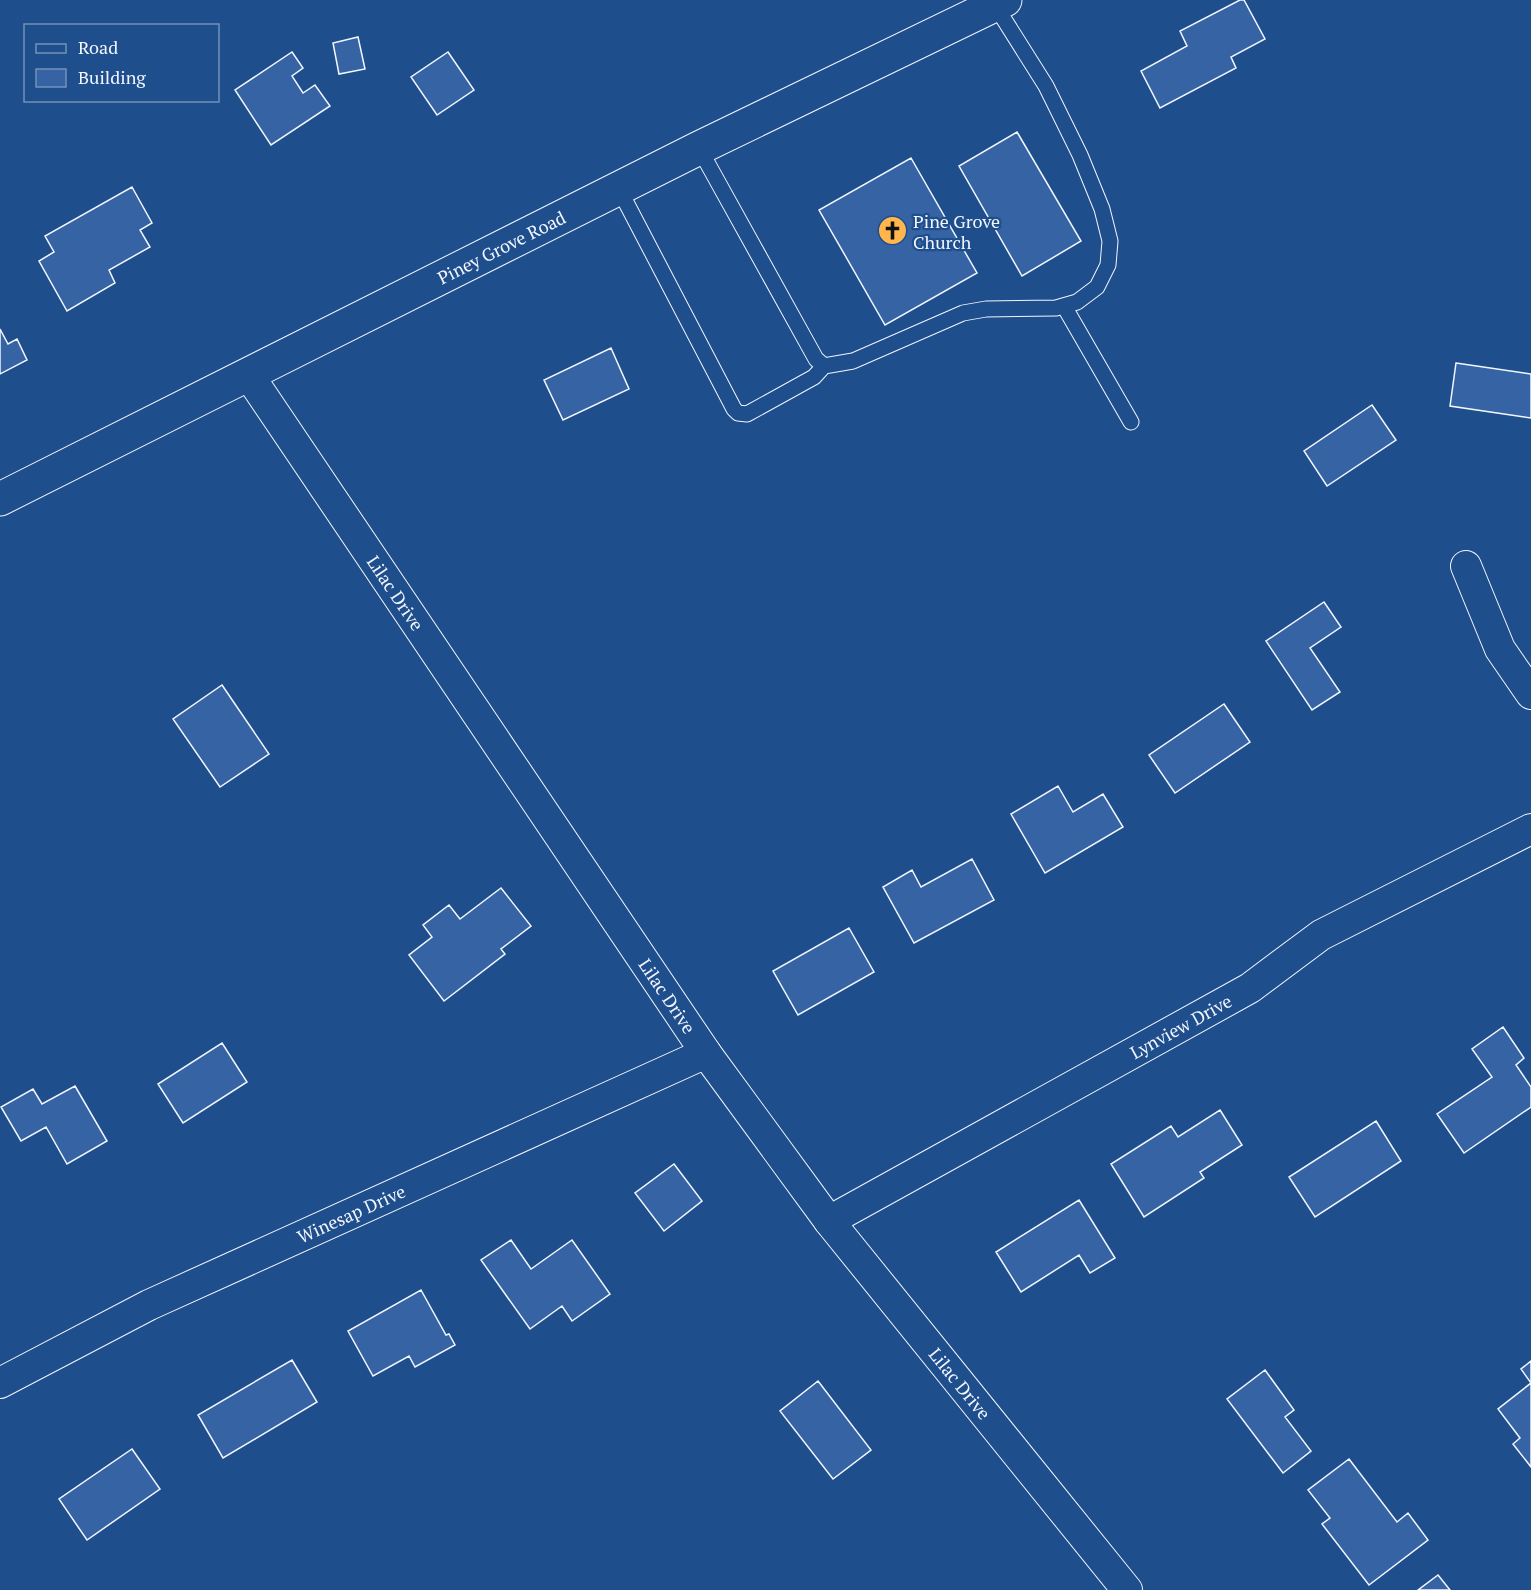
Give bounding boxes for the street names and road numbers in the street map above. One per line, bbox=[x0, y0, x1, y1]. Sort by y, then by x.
street label: Piney Grove Road bbox=[433, 205, 569, 289]
street label: Lilac Drive bbox=[362, 551, 430, 635]
street label: Lilac Drive bbox=[634, 954, 701, 1038]
street label: Lynview Drive bbox=[1126, 989, 1236, 1064]
street label: Winesap Drive bbox=[293, 1179, 409, 1248]
street label: Lilac Drive bbox=[924, 1343, 996, 1424]

